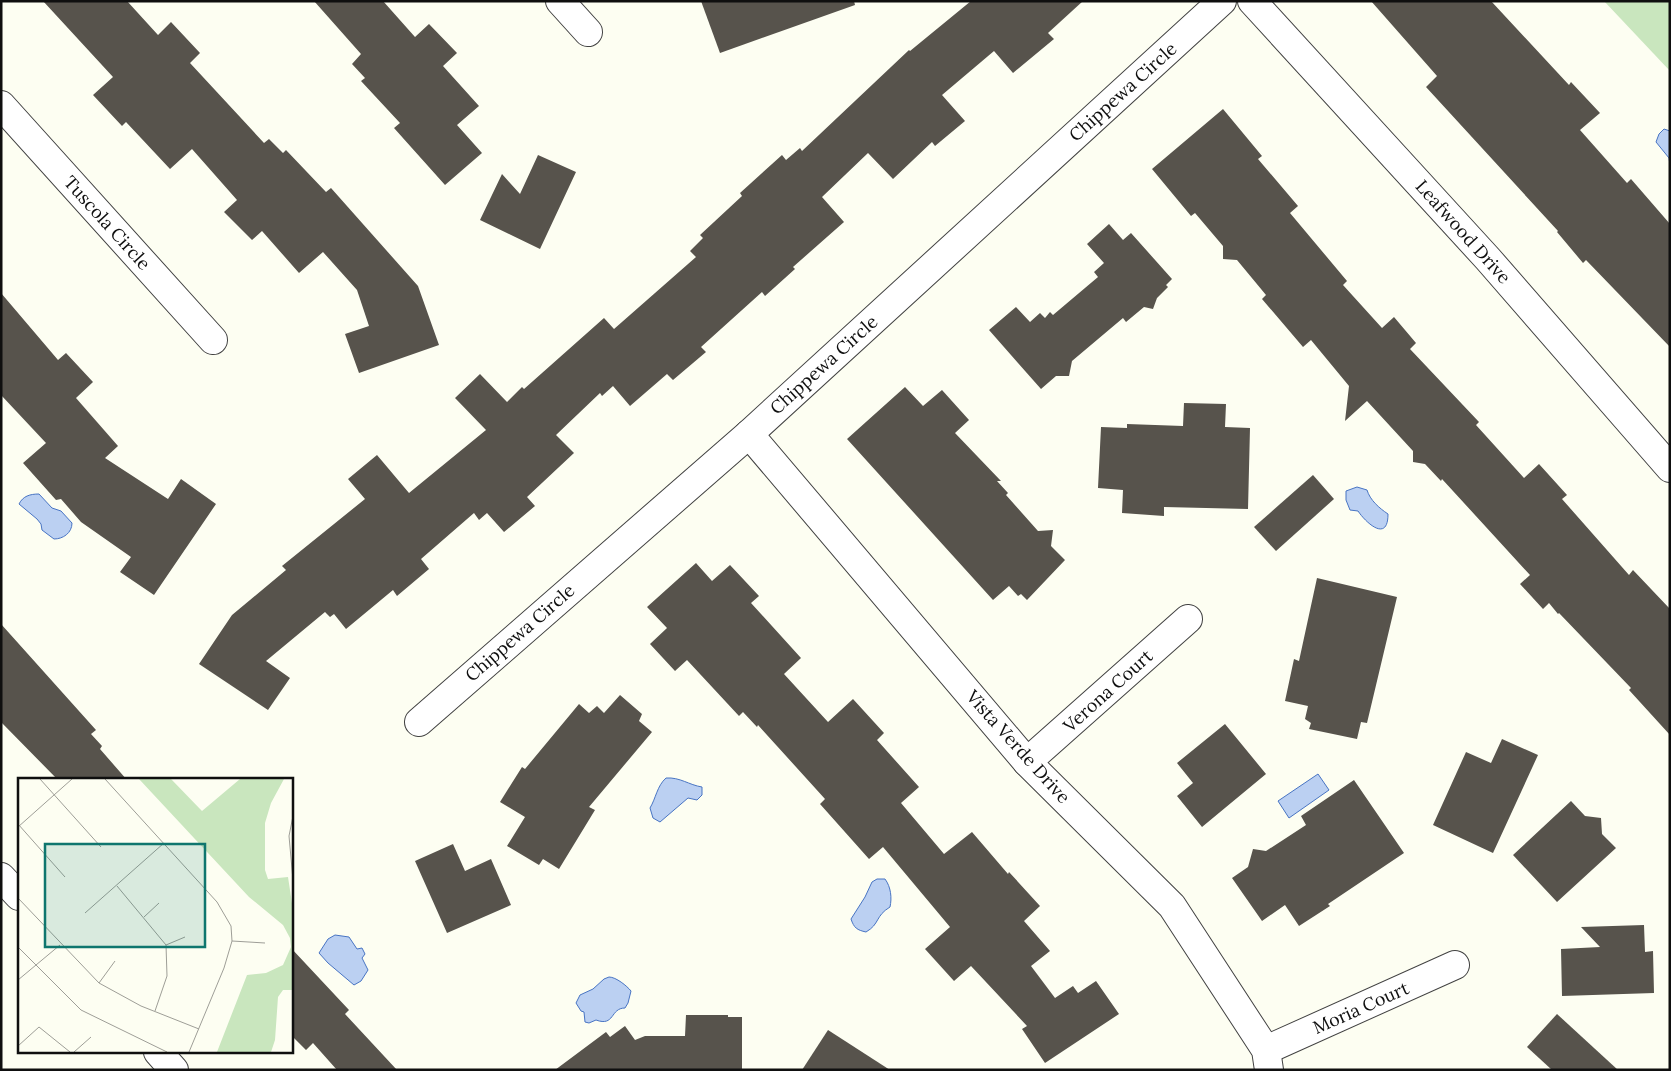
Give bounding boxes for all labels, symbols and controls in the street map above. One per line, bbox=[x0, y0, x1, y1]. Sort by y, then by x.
street label: Chippewa Circle bbox=[1064, 37, 1182, 146]
street label: Tuscola Circle bbox=[59, 171, 156, 275]
street label: Leafwood Drive bbox=[1411, 175, 1516, 288]
street label: Chippewa Circle bbox=[765, 310, 883, 419]
street label: Chippewa Circle bbox=[460, 579, 579, 686]
street label: Verona Court bbox=[1057, 644, 1157, 738]
street label: Vista Verde Drive bbox=[961, 684, 1075, 808]
inset map bbox=[18, 778, 292, 1054]
street label: Moria Court bbox=[1309, 976, 1412, 1039]

